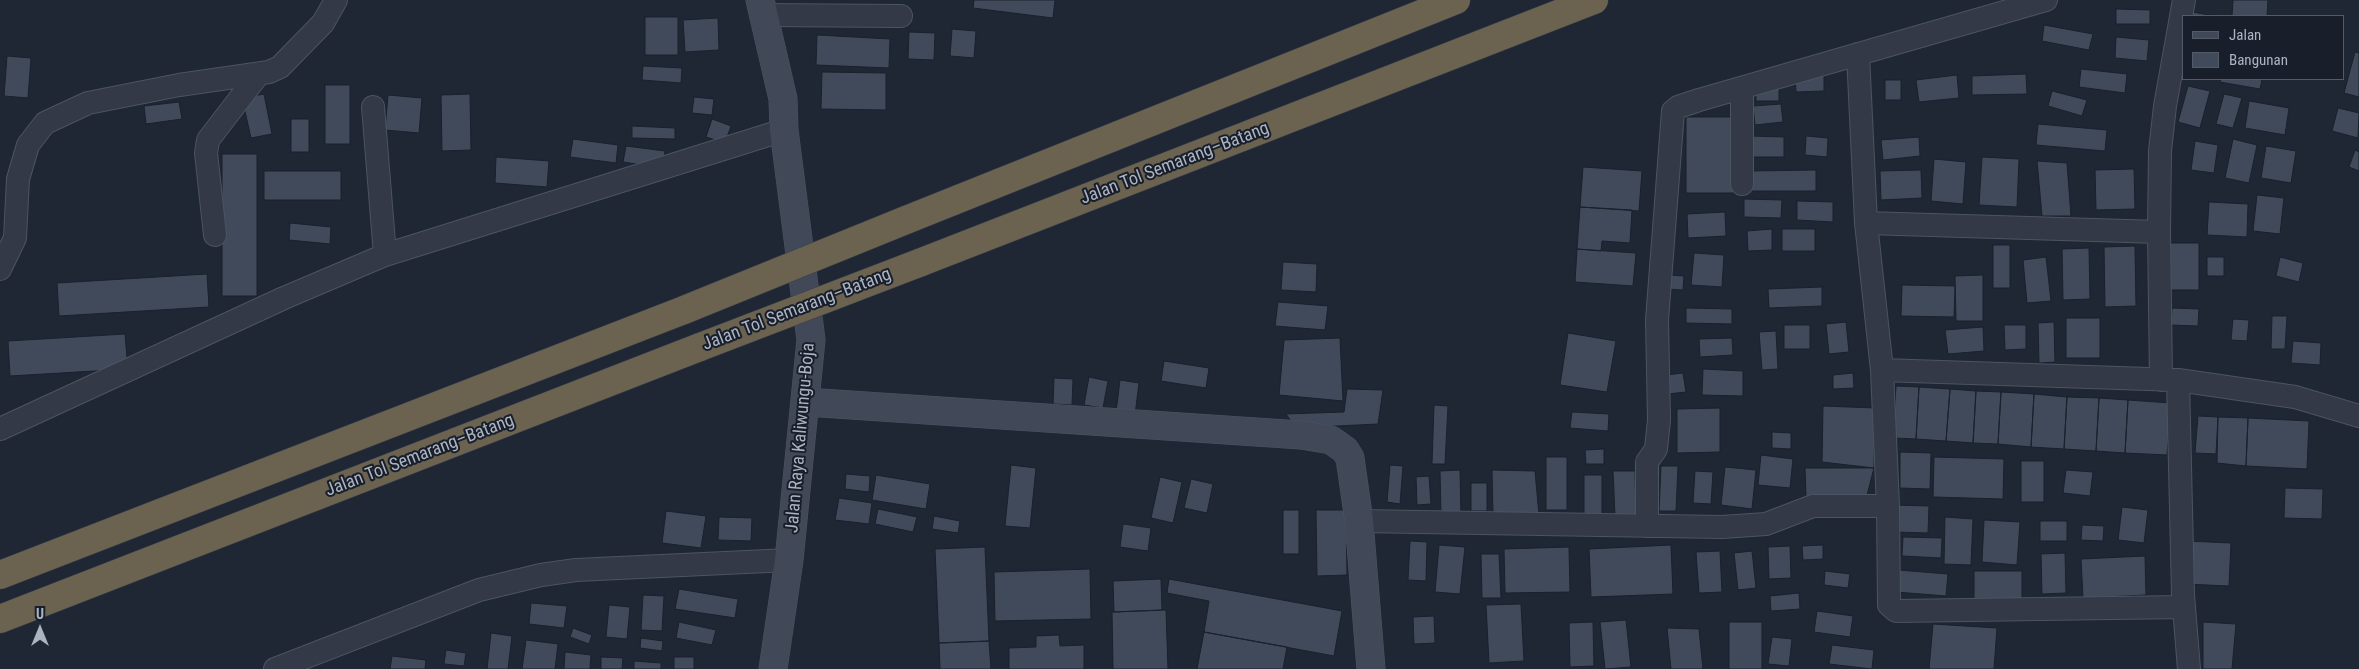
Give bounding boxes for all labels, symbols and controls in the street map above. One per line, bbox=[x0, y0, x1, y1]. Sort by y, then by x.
legend bbox=[2182, 15, 2344, 80]
text: Jalan bbox=[2229, 26, 2261, 44]
text: Bangunan bbox=[2229, 51, 2288, 69]
street label: Jalan Tol Semarang–Batang bbox=[1078, 118, 1272, 210]
street label: Jalan Tol Semarang–Batang bbox=[700, 264, 894, 356]
street label: Jalan Raya Kaliwungu-Boja bbox=[782, 342, 820, 534]
street label: Jalan Tol Semarang–Batang bbox=[323, 410, 517, 502]
north arrow bbox=[15, 604, 65, 654]
text: U bbox=[36, 606, 44, 622]

